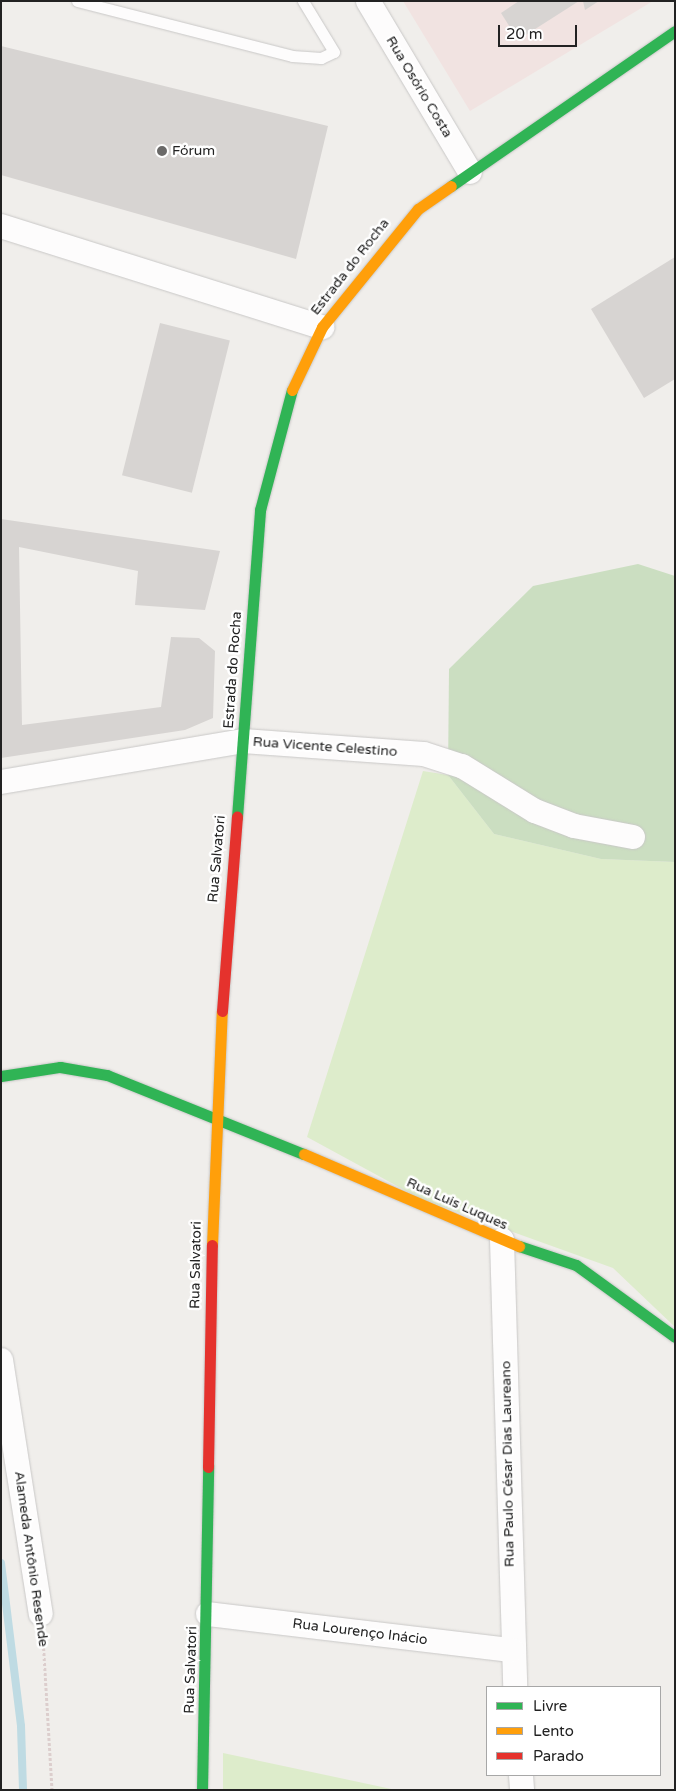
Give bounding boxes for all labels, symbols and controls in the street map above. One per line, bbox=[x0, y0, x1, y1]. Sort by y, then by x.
scale bar bbox=[501, 15, 580, 47]
text: 20 m bbox=[506, 25, 543, 43]
street label: Rua Osório Costa bbox=[382, 33, 456, 141]
place label: Fórum bbox=[172, 143, 215, 159]
marker: Fórum bbox=[156, 145, 168, 157]
street label: Estrada do Rocha bbox=[307, 215, 393, 319]
street label: Estrada do Rocha bbox=[221, 611, 245, 729]
street label: Rua Vicente Celestino bbox=[252, 734, 398, 760]
street label: Rua Salvatori bbox=[205, 815, 229, 903]
street label: Rua Luis Luques bbox=[404, 1174, 510, 1234]
street label: Rua Salvatori bbox=[187, 1221, 205, 1309]
street label: Rua Paulo César Dias Laureano bbox=[498, 1361, 518, 1567]
street label: Alameda Antônio Resende bbox=[10, 1470, 52, 1648]
street label: Rua Lourenço Inácio bbox=[291, 1615, 429, 1649]
street label: Rua Salvatori bbox=[181, 1626, 201, 1714]
legend bbox=[486, 1686, 661, 1776]
text: Livre bbox=[533, 1697, 567, 1715]
text: Lento bbox=[533, 1722, 574, 1740]
text: Parado bbox=[533, 1747, 584, 1765]

